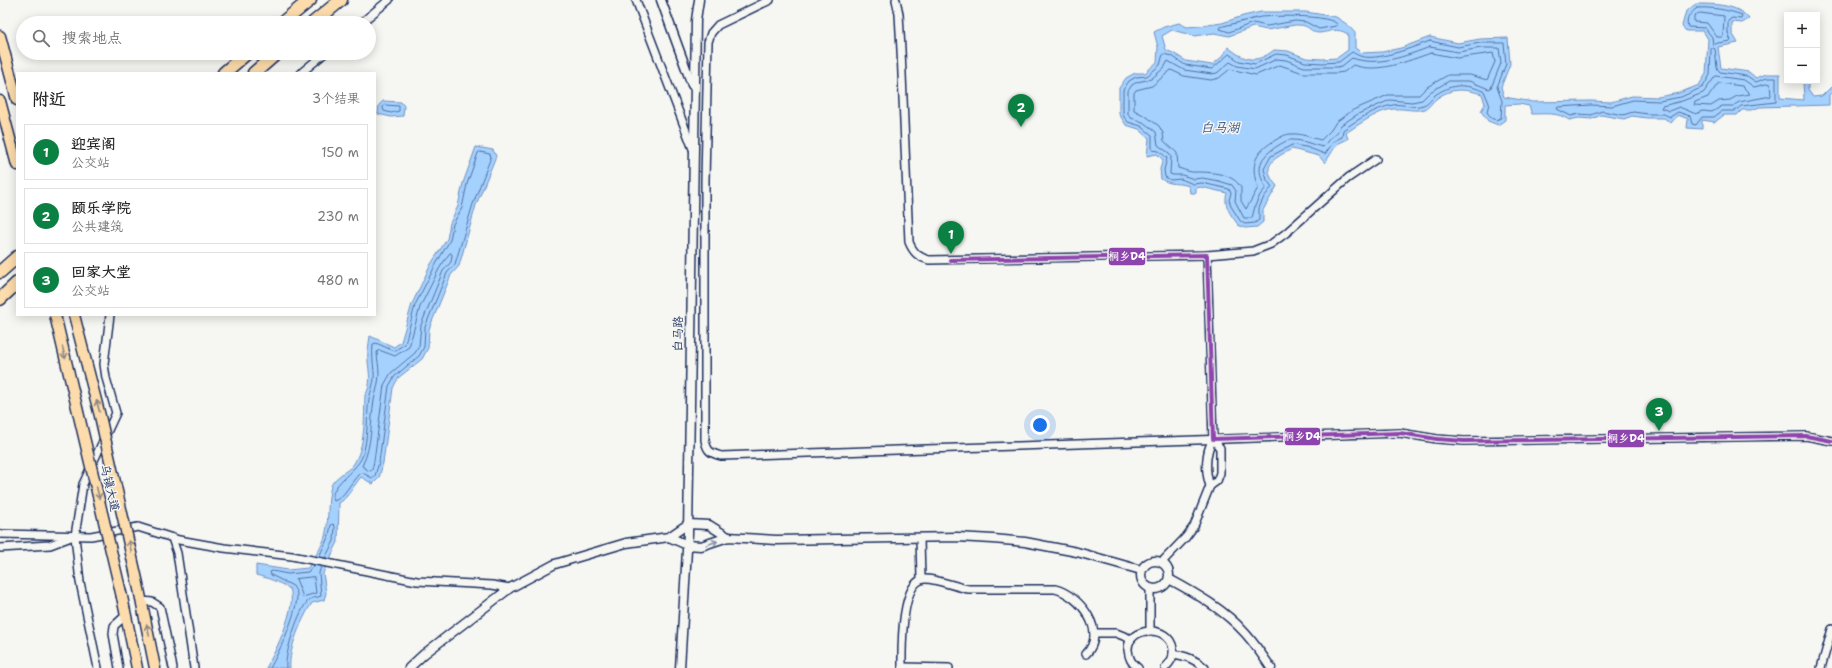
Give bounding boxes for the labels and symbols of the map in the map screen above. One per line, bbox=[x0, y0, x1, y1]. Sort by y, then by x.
pin: 2 bbox=[1008, 94, 1034, 127]
water label: 白马湖 bbox=[1200, 119, 1241, 136]
pin: 1 bbox=[938, 221, 964, 254]
line badge: 桐乡D4 bbox=[1108, 247, 1146, 266]
text: 桐乡D4 bbox=[1108, 249, 1146, 264]
street label: 白马路 bbox=[670, 316, 686, 352]
one-way arrow bbox=[61, 346, 69, 359]
pin: 3 bbox=[1646, 398, 1672, 431]
one-way arrow bbox=[93, 400, 101, 413]
your location bbox=[1030, 415, 1050, 435]
line badge: 桐乡D4 bbox=[1284, 427, 1321, 446]
text: 桐乡D4 bbox=[1283, 429, 1321, 444]
line badge: 桐乡D4 bbox=[1607, 429, 1645, 448]
text: 桐乡D4 bbox=[1607, 431, 1645, 446]
street label: 乌镇大道 bbox=[97, 463, 123, 513]
one-way arrow bbox=[95, 486, 103, 499]
one-way arrow bbox=[705, 538, 717, 546]
one-way arrow bbox=[125, 540, 133, 553]
one-way arrow bbox=[144, 624, 152, 637]

